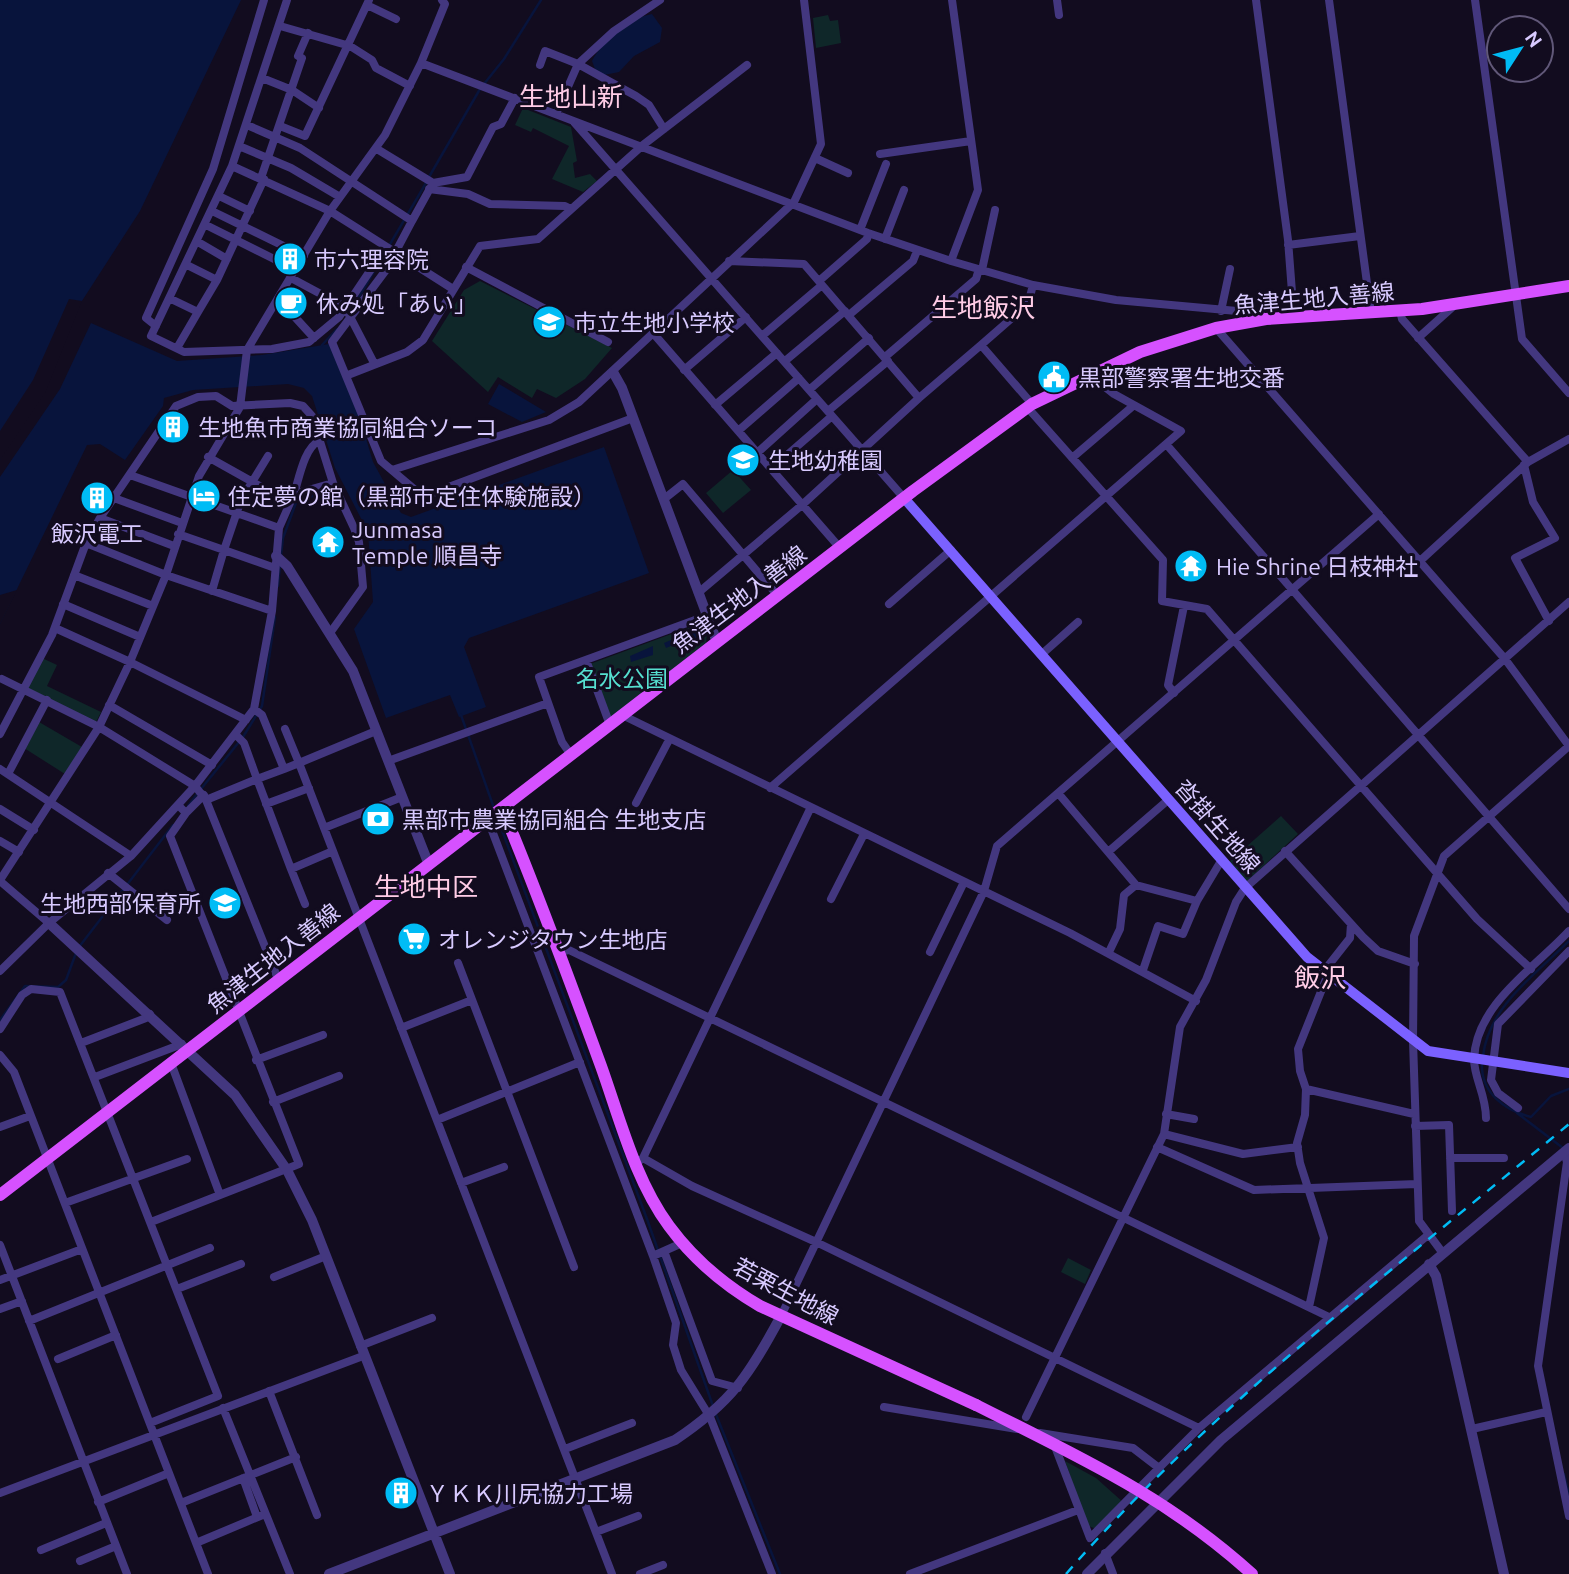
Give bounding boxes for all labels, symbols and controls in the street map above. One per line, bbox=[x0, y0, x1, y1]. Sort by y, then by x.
north arrow bbox=[1485, 14, 1555, 84]
text: N bbox=[1521, 27, 1547, 51]
district label: 生地山新 bbox=[519, 82, 623, 111]
building icon: 市六理容院 bbox=[271, 240, 309, 278]
place label: 市六理容院 bbox=[314, 247, 429, 272]
street label: 魚津生地入善線 bbox=[1233, 279, 1395, 317]
cafe icon: 休み処「あい」 bbox=[272, 284, 310, 322]
place label: 休み処「あい」 bbox=[316, 291, 477, 316]
district label: 生地飯沢 bbox=[931, 293, 1035, 322]
school or university icon: 市立生地小学校 bbox=[530, 303, 568, 341]
place label: 市立生地小学校 bbox=[574, 310, 735, 335]
public building icon: 黒部警察署生地交番 bbox=[1035, 358, 1073, 396]
place label: 黒部警察署生地交番 bbox=[1078, 365, 1285, 390]
building icon: 生地魚市商業協同組合ソーコ bbox=[154, 408, 192, 446]
place label: 生地魚市商業協同組合ソーコ bbox=[198, 415, 497, 440]
school or university icon: 生地幼稚園 bbox=[724, 441, 762, 479]
place label: 生地幼稚園 bbox=[768, 448, 883, 473]
hotel icon: 住定夢の館（黒部市定住体験施設） bbox=[185, 477, 223, 515]
building icon: 飯沢電工 bbox=[78, 479, 116, 517]
place label: 住定夢の館（黒部市定住体験施設） bbox=[228, 484, 596, 509]
place label: Junmasa Temple 順昌寺 bbox=[352, 517, 503, 568]
place label: 飯沢電工 bbox=[51, 521, 143, 546]
temple icon: Junmasa Temple 順昌寺 bbox=[309, 523, 347, 561]
street label: 魚津生地入善線 bbox=[667, 541, 811, 657]
temple icon: Hie Shrine 日枝神社 bbox=[1172, 547, 1210, 585]
place label: Hie Shrine 日枝神社 bbox=[1216, 554, 1418, 579]
park label: 名水公園 bbox=[576, 666, 668, 691]
street label: 沓掛生地線 bbox=[1171, 774, 1265, 878]
bank icon: 黒部市農業協同組合 生地支店 bbox=[359, 800, 397, 838]
place label: 黒部市農業協同組合 生地支店 bbox=[402, 807, 706, 832]
district label: 生地中区 bbox=[374, 872, 478, 901]
school or university icon: 生地西部保育所 bbox=[206, 884, 244, 922]
place label: 生地西部保育所 bbox=[40, 891, 201, 916]
street label: 魚津生地入善線 bbox=[202, 899, 344, 1017]
supermarket icon: オレンジタウン生地店 bbox=[395, 920, 433, 958]
place label: オレンジタウン生地店 bbox=[438, 927, 668, 952]
district label: 飯沢 bbox=[1294, 963, 1346, 992]
street label: 若栗生地線 bbox=[729, 1253, 843, 1329]
building icon: ＹＫＫ川尻協力工場 bbox=[382, 1474, 420, 1512]
place label: ＹＫＫ川尻協力工場 bbox=[426, 1481, 633, 1506]

